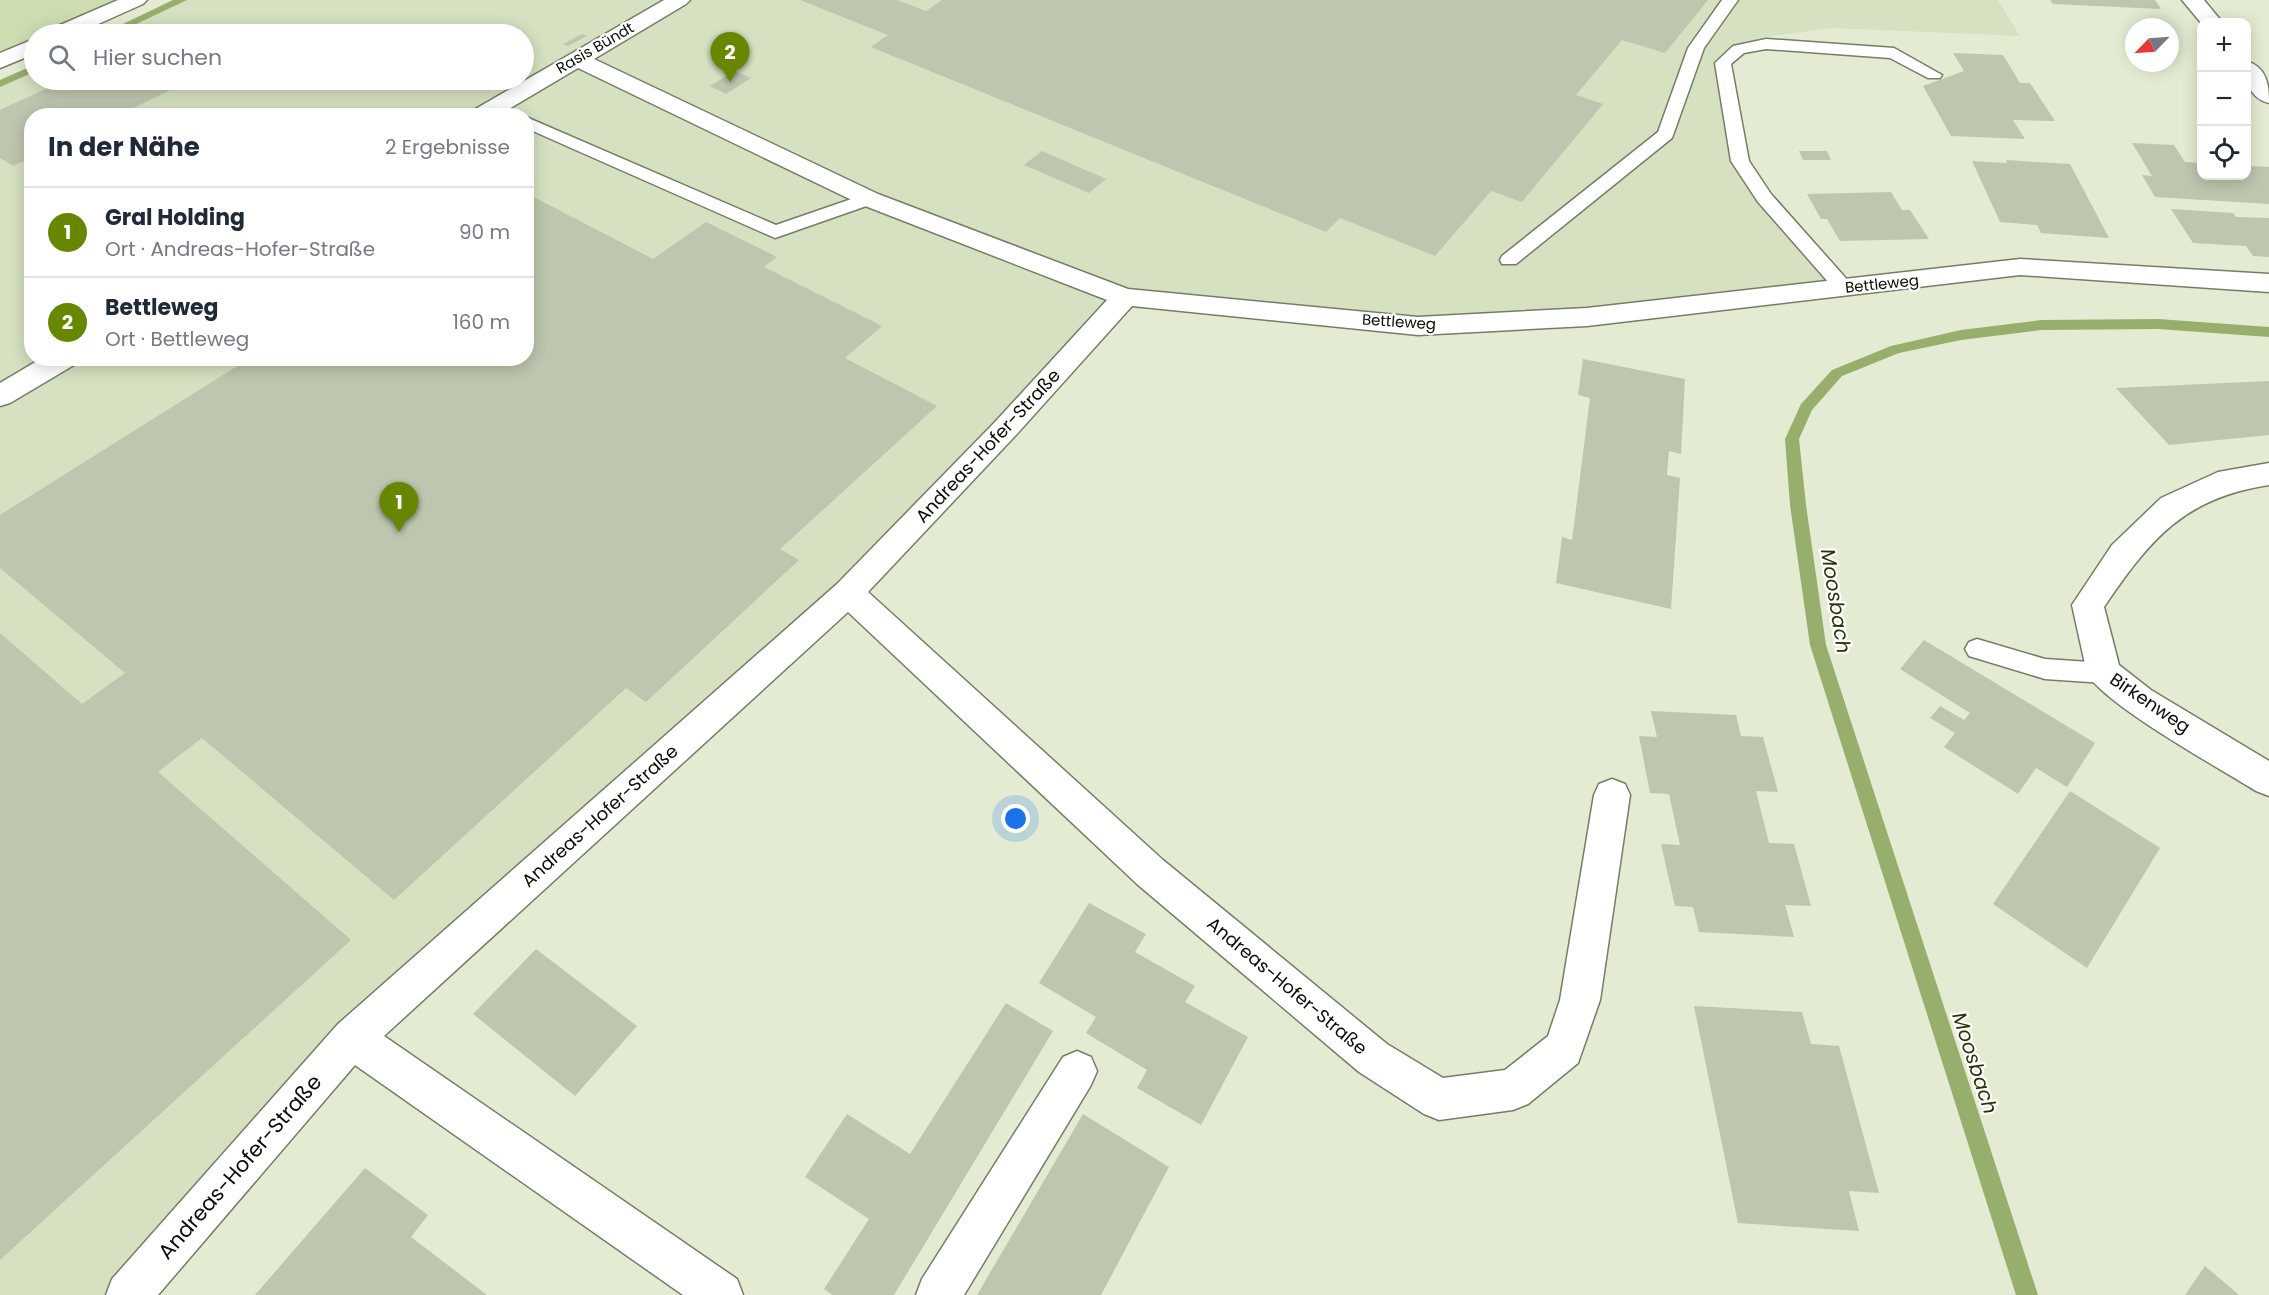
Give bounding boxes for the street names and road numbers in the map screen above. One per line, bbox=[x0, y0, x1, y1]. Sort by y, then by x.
street label: Rasis Bündt bbox=[552, 17, 638, 78]
street label: Bettleweg bbox=[1844, 269, 1920, 298]
street label: Bettleweg bbox=[1361, 308, 1437, 335]
street label: Andreas-Hofer-Straße bbox=[910, 363, 1066, 528]
street label: Birkenweg bbox=[2105, 666, 2195, 739]
street label: Andreas-Hofer-Straße bbox=[516, 739, 683, 893]
street label: Andreas-Hofer-Straße bbox=[1202, 911, 1373, 1060]
street label: Andreas-Hofer-Straße bbox=[151, 1068, 328, 1265]

